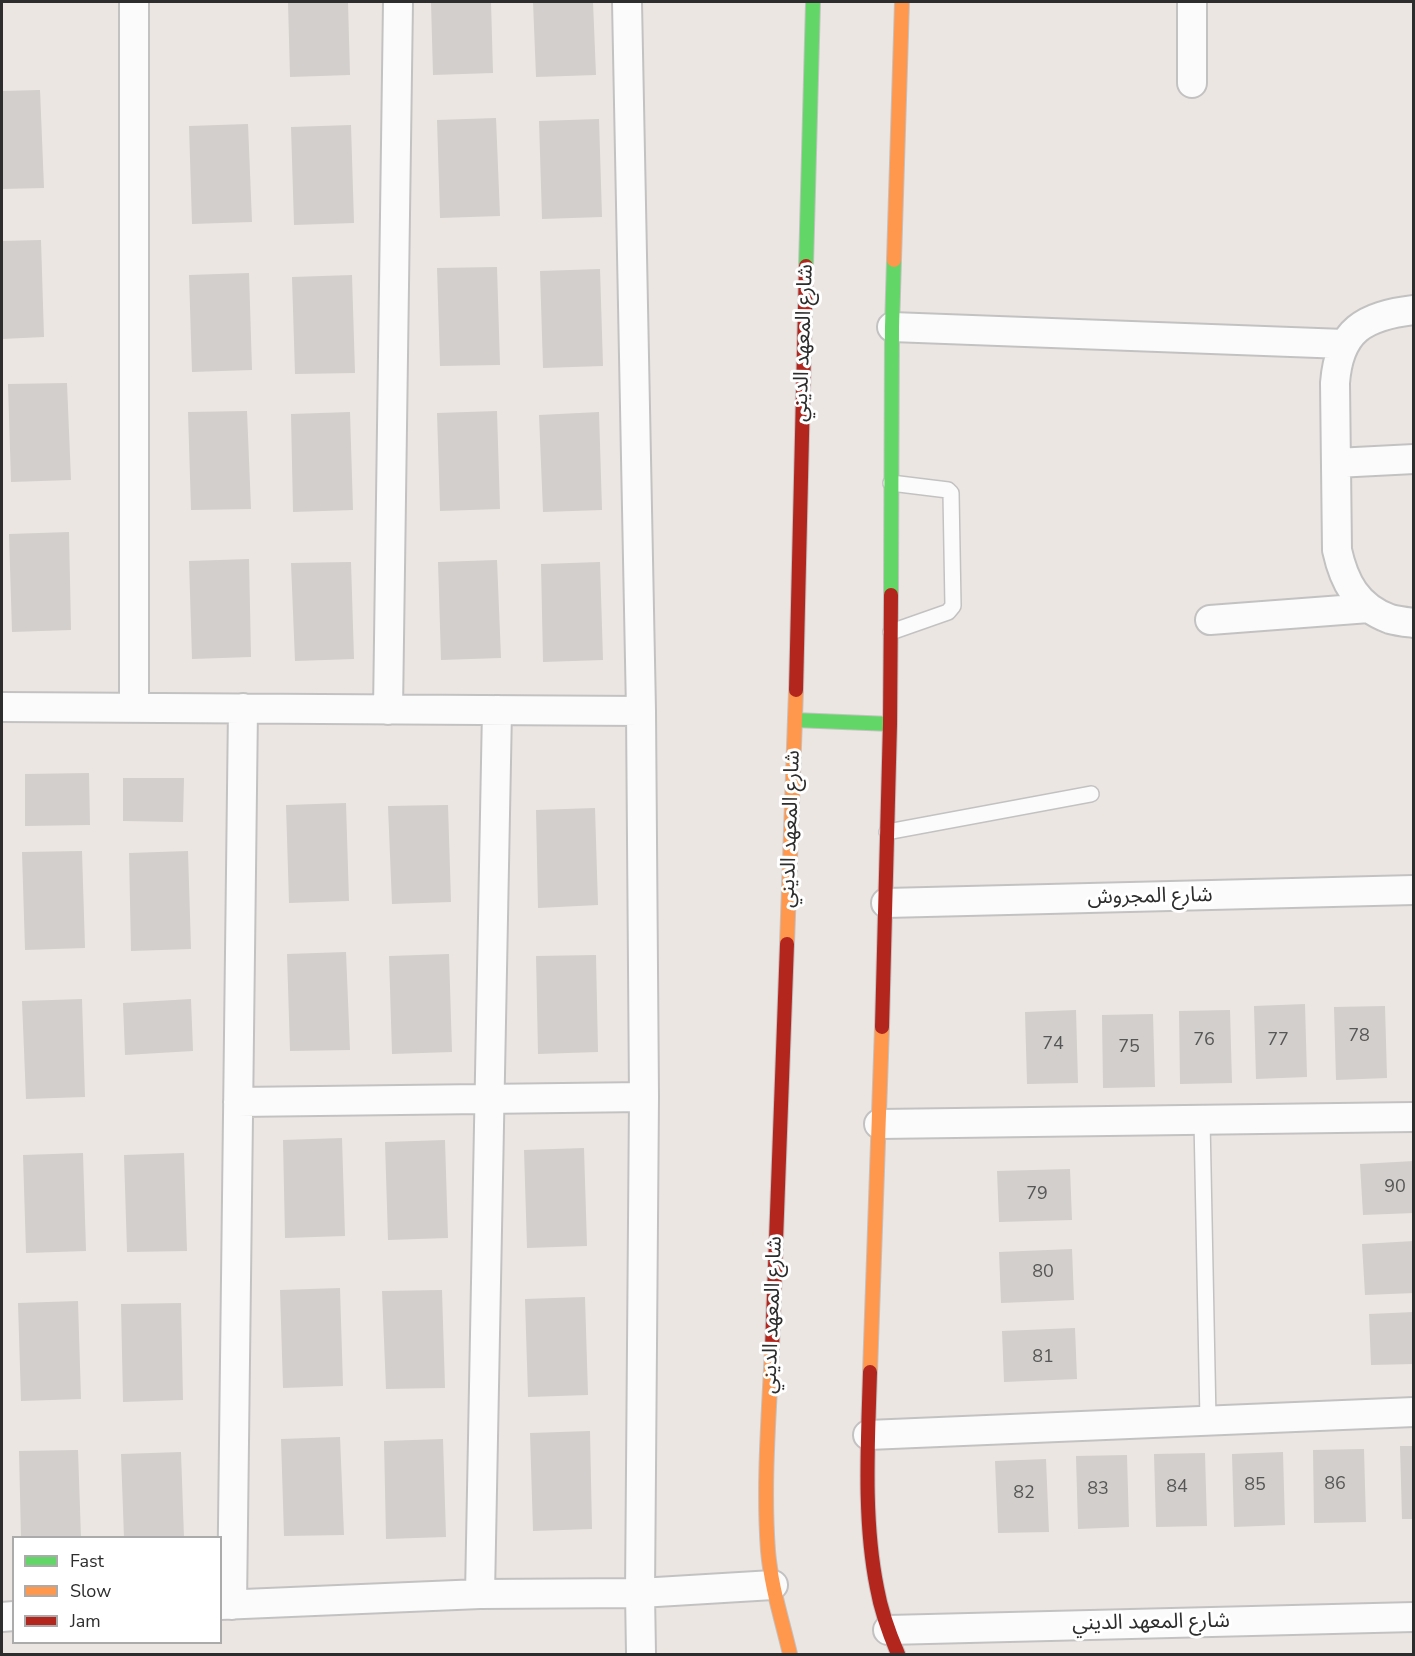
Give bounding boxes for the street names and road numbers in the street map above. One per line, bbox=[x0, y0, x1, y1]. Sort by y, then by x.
street label: شارع المعهد الديني bbox=[789, 264, 819, 422]
street label: شارع المعهد الديني bbox=[776, 750, 806, 908]
street label: شارع المجروش bbox=[1087, 883, 1213, 911]
street label: شارع المعهد الديني bbox=[758, 1236, 788, 1394]
street label: شارع المعهد الديني bbox=[1072, 1609, 1230, 1637]

